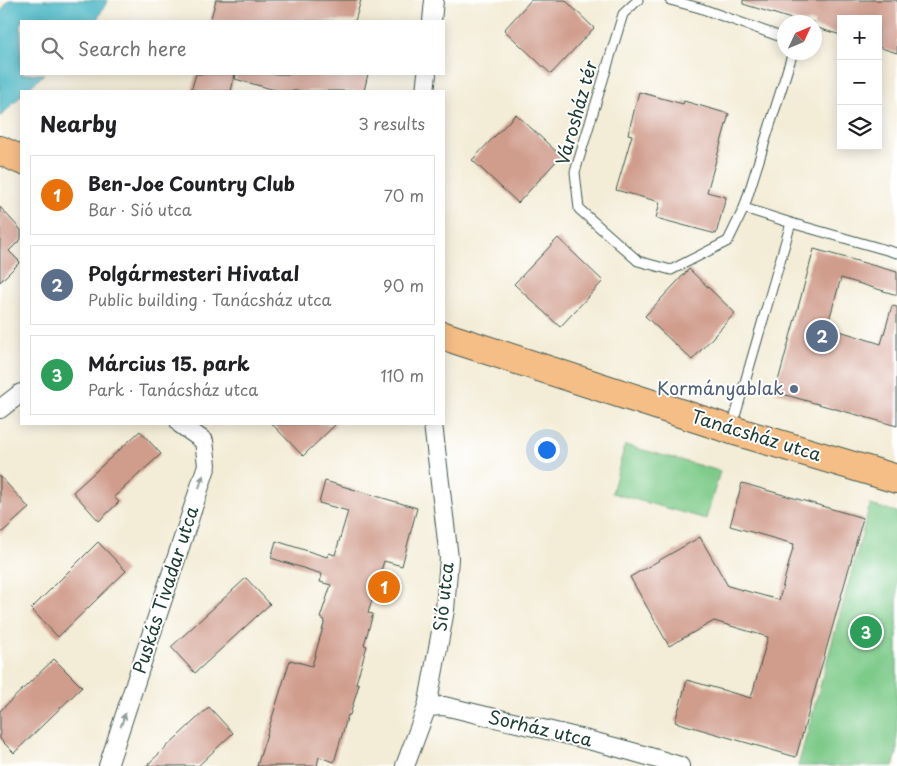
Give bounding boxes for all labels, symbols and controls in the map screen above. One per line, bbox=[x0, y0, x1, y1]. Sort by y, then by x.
north arrow bbox=[777, 15, 822, 60]
map controls bbox=[837, 15, 882, 150]
button: + bbox=[837, 15, 882, 60]
search box bbox=[20, 20, 445, 75]
icon: search bbox=[38, 34, 66, 62]
text: Search here bbox=[78, 34, 187, 62]
street label: Városház tér bbox=[548, 57, 603, 168]
button: − bbox=[837, 60, 882, 105]
button: layers bbox=[837, 105, 882, 150]
text: Nearby bbox=[40, 107, 117, 139]
text: 3 results bbox=[358, 111, 425, 135]
text: Ben-Joe Country Club bbox=[88, 169, 295, 197]
text: 1 bbox=[53, 183, 61, 207]
text: 70 m bbox=[384, 183, 424, 207]
text: Bar · Sió utca bbox=[88, 197, 192, 221]
text: Polgármesteri Hivatal bbox=[88, 259, 299, 287]
text: 2 bbox=[51, 273, 63, 297]
text: 90 m bbox=[383, 273, 424, 297]
text: Public building · Tanácsház utca bbox=[88, 287, 331, 311]
pin: 2 bbox=[806, 317, 838, 355]
text: Március 15. park bbox=[88, 349, 250, 377]
text: 3 bbox=[52, 363, 62, 387]
text: 110 m bbox=[381, 363, 424, 387]
place label: Kormányablak bbox=[657, 374, 784, 401]
text: Park · Tanácsház utca bbox=[88, 377, 258, 401]
marker: Kormányablak bbox=[788, 383, 800, 395]
street label: Tanácsház utca bbox=[688, 402, 826, 467]
your location bbox=[534, 437, 560, 463]
one-way arrow bbox=[198, 475, 205, 490]
street label: Puskás Tivadar utca bbox=[125, 502, 205, 677]
street label: Sió utca bbox=[425, 560, 460, 633]
pin: 1 bbox=[368, 568, 400, 606]
pin: 3 bbox=[850, 613, 882, 651]
street label: Sorház utca bbox=[486, 702, 596, 753]
one-way arrow bbox=[120, 712, 127, 727]

